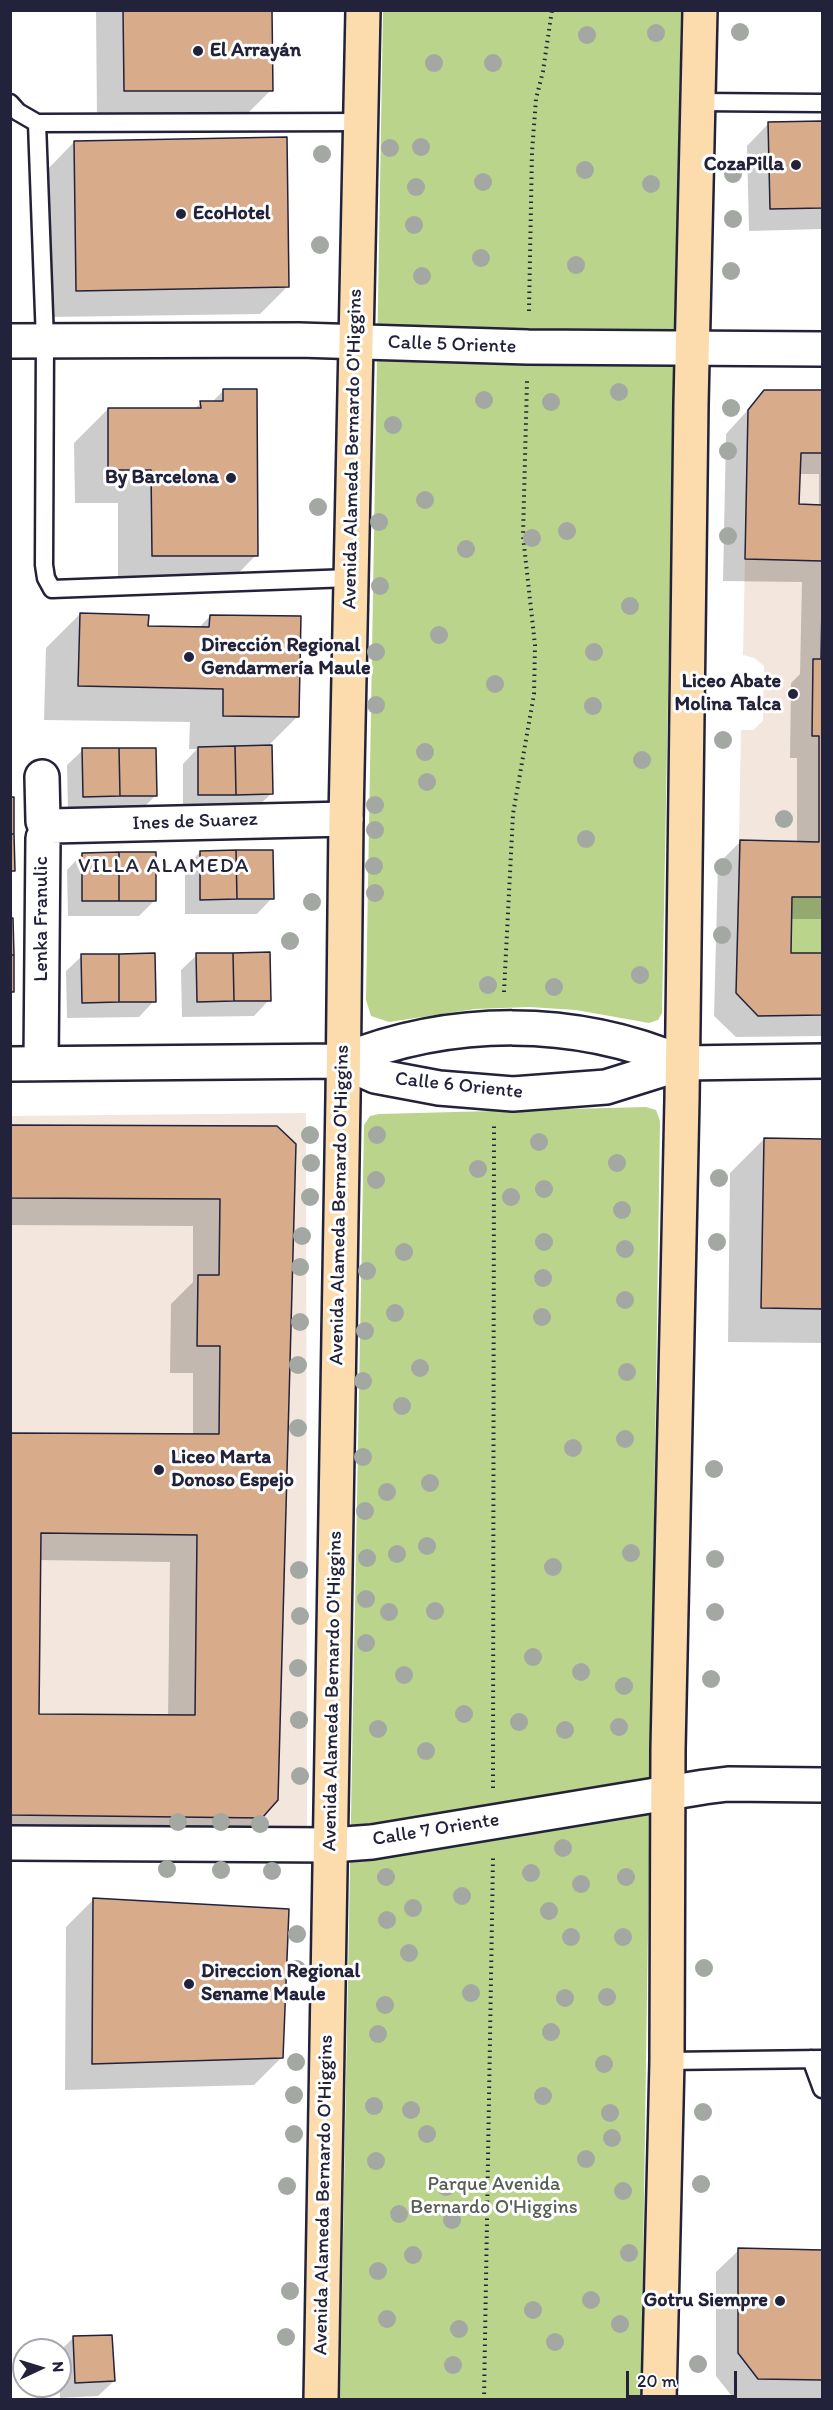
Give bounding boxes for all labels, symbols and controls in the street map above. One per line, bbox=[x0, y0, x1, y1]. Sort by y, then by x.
place label: El Arrayán bbox=[210, 39, 301, 63]
marker: El Arrayán bbox=[191, 44, 205, 58]
place label: CozaPilla bbox=[704, 153, 784, 177]
marker: CozaPilla bbox=[789, 158, 803, 172]
place label: EcoHotel bbox=[193, 202, 270, 226]
marker: EcoHotel bbox=[174, 207, 188, 221]
street label: Avenida Alameda Bernardo O'Higgins bbox=[338, 289, 368, 609]
street label: Calle 5 Oriente bbox=[387, 331, 517, 359]
place label: By Barcelona bbox=[105, 466, 219, 490]
marker: By Barcelona bbox=[224, 471, 238, 485]
place label: Dirección Regional Gendarmería Maule bbox=[201, 634, 371, 681]
marker: Dirección Regional Gendarmería Maule bbox=[182, 650, 196, 664]
place label: Liceo Abate Molina Talca bbox=[674, 670, 781, 717]
marker: Liceo Abate Molina Talca bbox=[786, 687, 800, 701]
street label: Ines de Suarez bbox=[132, 808, 258, 836]
district label: VILLA ALAMEDA bbox=[78, 854, 250, 880]
street label: Lenka Franulic bbox=[30, 856, 54, 982]
street label: Avenida Alameda Bernardo O'Higgins bbox=[325, 1045, 355, 1365]
street label: Calle 6 Oriente bbox=[394, 1067, 524, 1105]
place label: Liceo Marta Donoso Espejo bbox=[171, 1446, 294, 1493]
marker: Liceo Marta Donoso Espejo bbox=[152, 1463, 166, 1477]
street label: Avenida Alameda Bernardo O'Higgins bbox=[318, 1531, 348, 1851]
street label: Calle 7 Oriente bbox=[371, 1808, 501, 1852]
place label: Direccion Regional Sename Maule bbox=[201, 1960, 360, 2007]
marker: Direccion Regional Sename Maule bbox=[182, 1977, 196, 1991]
street label: Avenida Alameda Bernardo O'Higgins bbox=[309, 2035, 339, 2355]
park label: Parque Avenida Bernardo O'Higgins bbox=[410, 2173, 578, 2220]
place label: Gotru Siempre bbox=[643, 2289, 768, 2313]
marker: Gotru Siempre bbox=[773, 2294, 787, 2308]
north arrow bbox=[12, 2338, 72, 2398]
scale bar bbox=[629, 2359, 740, 2397]
text: N bbox=[49, 2361, 68, 2373]
text: 20 m bbox=[637, 2370, 677, 2392]

